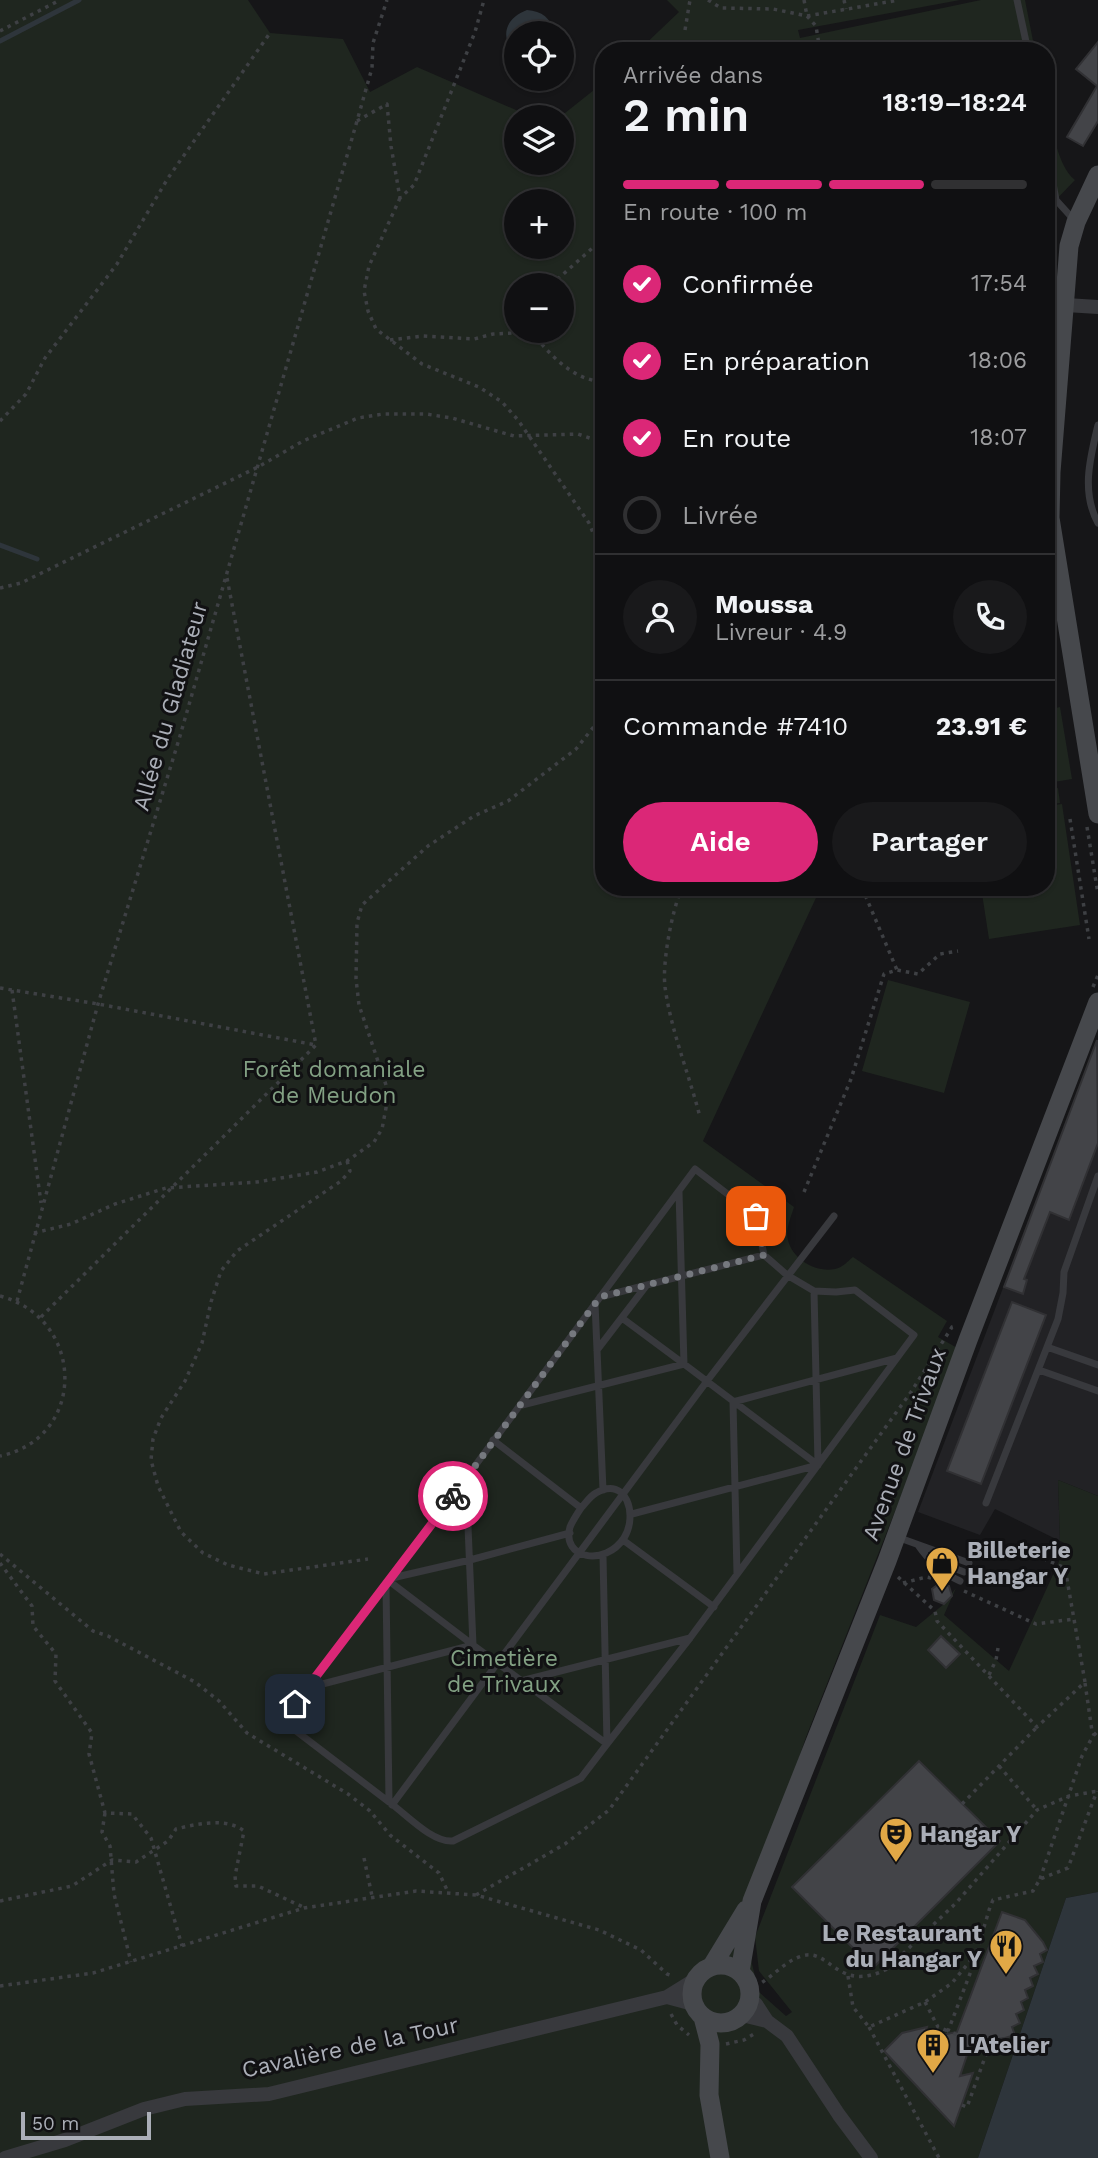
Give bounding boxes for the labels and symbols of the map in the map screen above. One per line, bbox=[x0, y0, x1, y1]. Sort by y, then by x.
street label: Allée du Gladiateur bbox=[128, 598, 213, 814]
park label: Forêt domaniale de Meudon bbox=[243, 1056, 425, 1109]
pin bbox=[726, 1186, 786, 1246]
street label: Avenue de Trivaux bbox=[857, 1344, 952, 1544]
courier bbox=[418, 1461, 488, 1531]
place label: Billeterie Hangar Y bbox=[967, 1537, 1071, 1590]
shop icon: Billeterie Hangar Y bbox=[923, 1544, 961, 1593]
park label: Cimetière de Trivaux bbox=[447, 1645, 561, 1698]
pin bbox=[265, 1674, 325, 1734]
theatre icon: Hangar Y bbox=[877, 1815, 915, 1864]
place label: Hangar Y bbox=[920, 1821, 1021, 1848]
place label: Le Restaurant du Hangar Y bbox=[822, 1920, 982, 1973]
restaurant icon: Le Restaurant du Hangar Y bbox=[987, 1927, 1025, 1976]
street label: Cavalière de la Tour bbox=[239, 2011, 461, 2084]
building icon: L'Atelier bbox=[914, 2026, 952, 2075]
place label: L'Atelier bbox=[958, 2032, 1050, 2059]
scale bar bbox=[21, 2109, 150, 2141]

